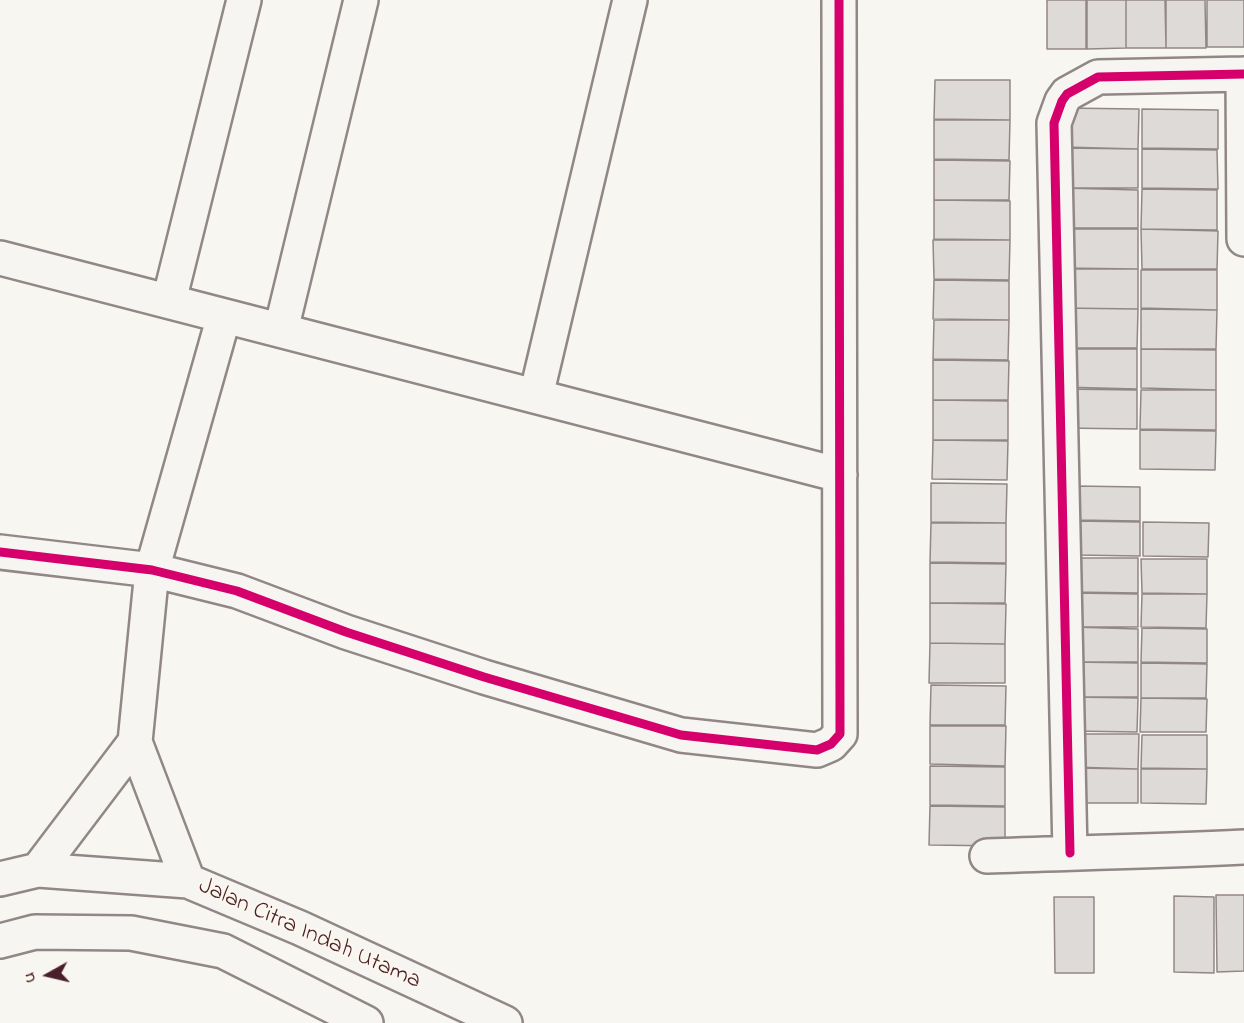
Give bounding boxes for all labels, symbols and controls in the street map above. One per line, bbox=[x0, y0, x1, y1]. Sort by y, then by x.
street label: Jalan Citra Indah Utama bbox=[193, 873, 425, 997]
north arrow bbox=[18, 945, 78, 1005]
text: U bbox=[18, 971, 43, 984]

